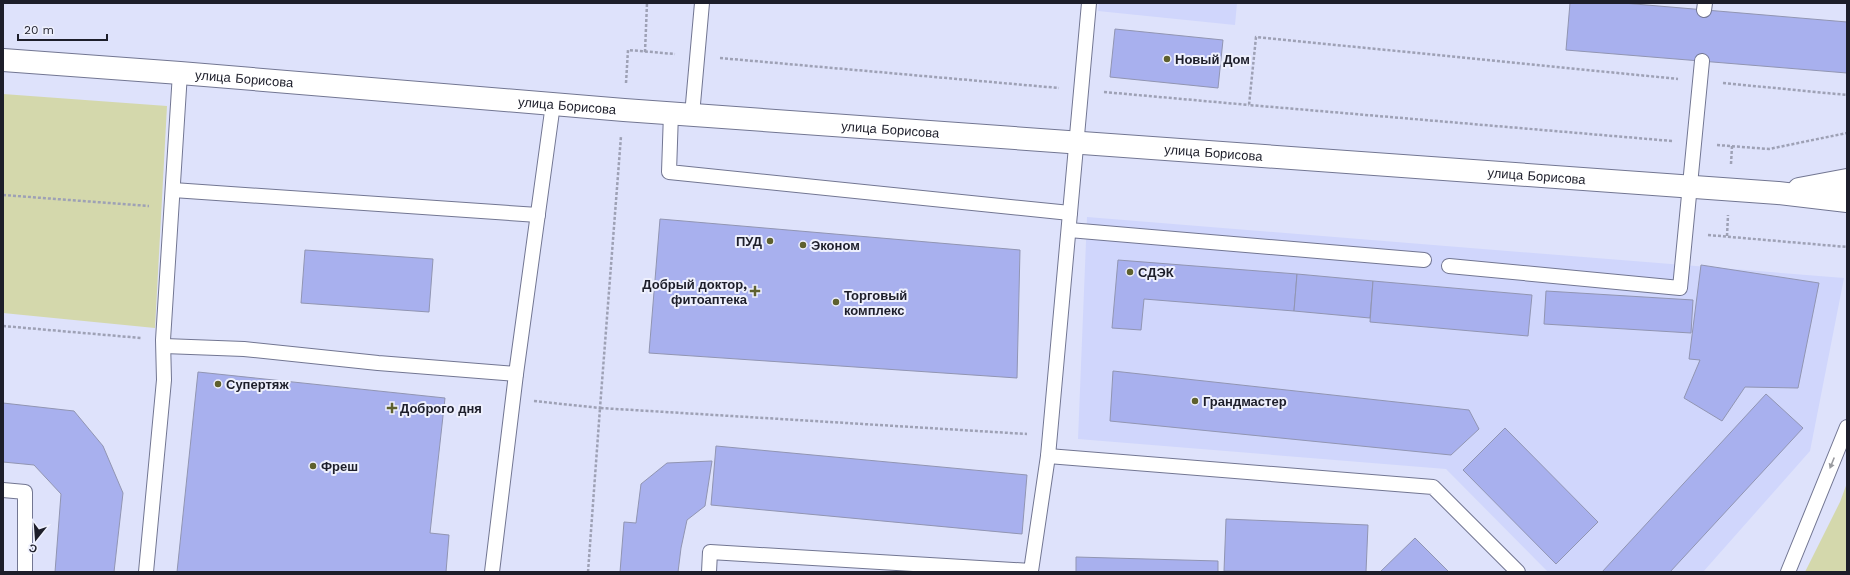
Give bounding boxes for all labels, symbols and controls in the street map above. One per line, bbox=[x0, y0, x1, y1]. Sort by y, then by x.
scale bar bbox=[18, 16, 107, 42]
text: 20 m bbox=[24, 23, 54, 37]
place label: Новый Дом bbox=[1175, 52, 1250, 67]
marker: Новый Дом bbox=[1162, 54, 1172, 64]
street label: улица Борисова bbox=[195, 67, 295, 90]
street label: улица Борисова bbox=[518, 94, 618, 117]
street label: улица Борисова bbox=[841, 119, 941, 141]
street label: улица Борисова bbox=[1164, 142, 1264, 164]
street label: улица Борисова bbox=[1487, 165, 1587, 187]
place label: ПУД bbox=[736, 234, 763, 249]
marker: ПУД bbox=[765, 236, 775, 246]
place label: Эконом bbox=[811, 238, 860, 253]
marker: Эконом bbox=[798, 240, 808, 250]
place label: СДЭК bbox=[1138, 265, 1174, 280]
marker: СДЭК bbox=[1125, 267, 1135, 277]
place label: Добрый доктор, фитоаптека bbox=[642, 277, 748, 307]
marker: Добрый доктор, фитоаптека bbox=[750, 286, 760, 296]
place label: Торговый комплекс bbox=[844, 288, 907, 318]
marker: Торговый комплекс bbox=[831, 297, 841, 307]
place label: Супертяж bbox=[226, 377, 289, 392]
marker: Супертяж bbox=[213, 379, 223, 389]
place label: Грандмастер bbox=[1203, 394, 1287, 409]
marker: Грандмастер bbox=[1190, 396, 1200, 406]
place label: Доброго дня bbox=[400, 401, 482, 416]
marker: Доброго дня bbox=[387, 403, 397, 413]
one-way arrow bbox=[1829, 458, 1835, 470]
place label: Фреш bbox=[321, 459, 358, 474]
marker: Фреш bbox=[308, 461, 318, 471]
north arrow bbox=[16, 519, 56, 559]
text: С bbox=[27, 541, 39, 555]

